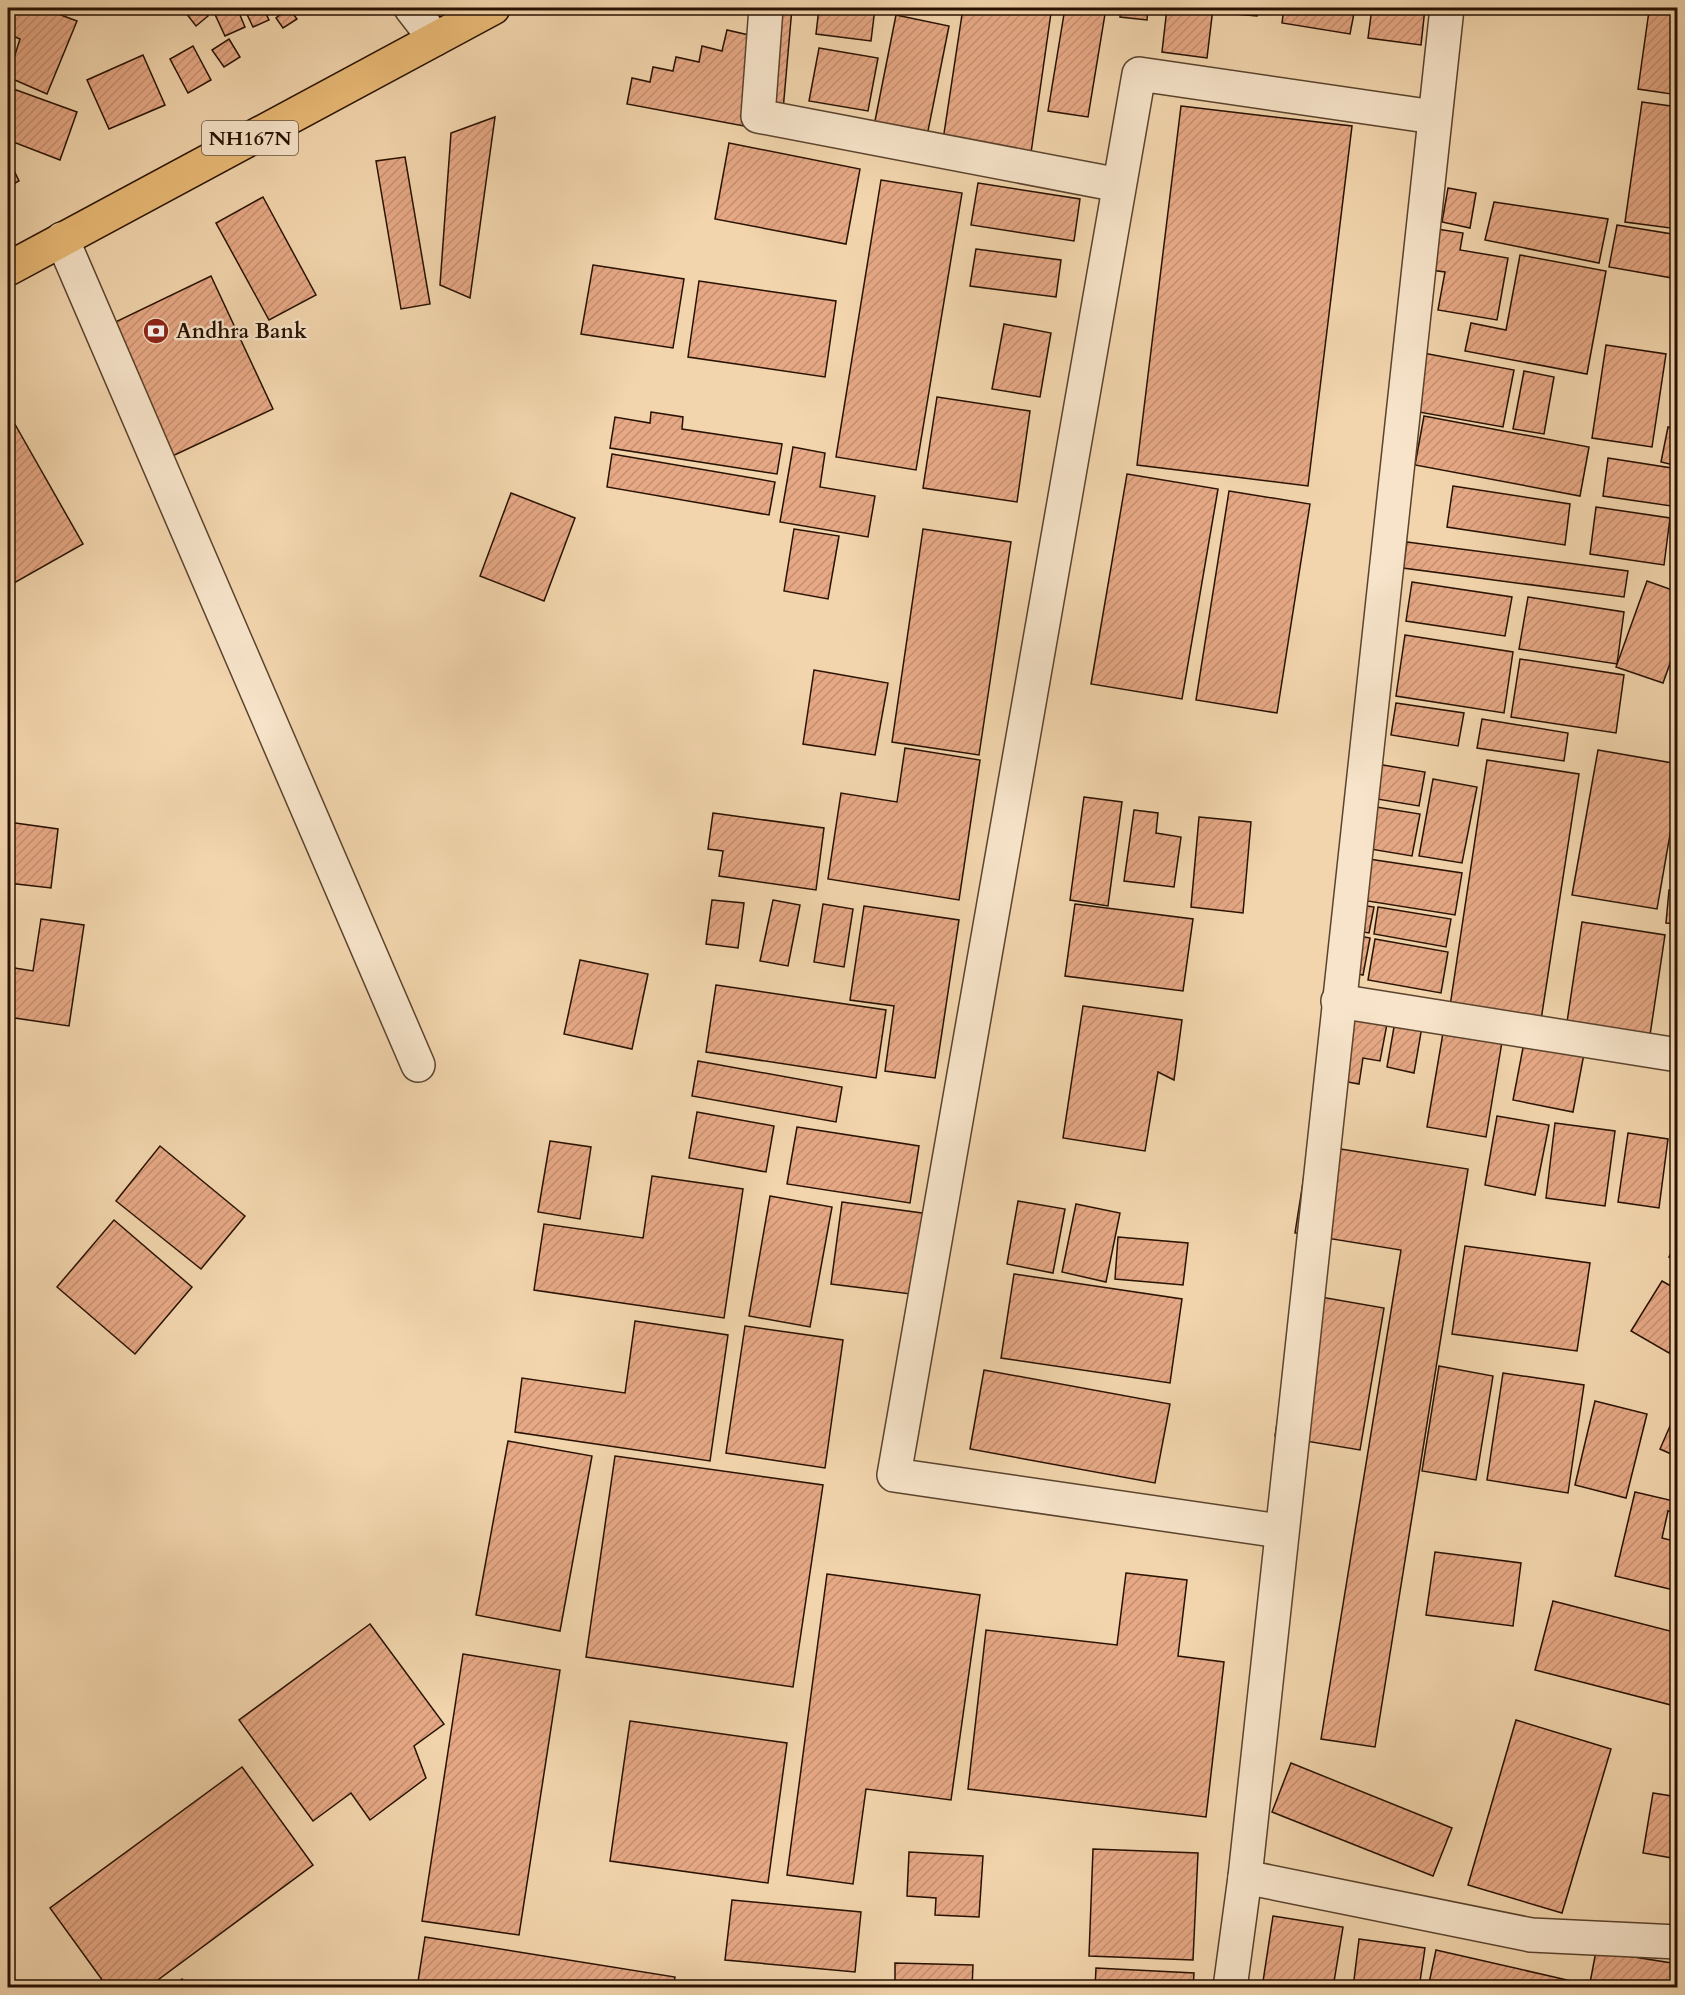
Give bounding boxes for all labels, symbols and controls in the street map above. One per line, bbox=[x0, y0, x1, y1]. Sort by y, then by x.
road number: NH167N bbox=[202, 121, 298, 155]
bank icon: Andhra Bank bbox=[141, 316, 171, 346]
place label: Andhra Bank bbox=[176, 317, 307, 346]

